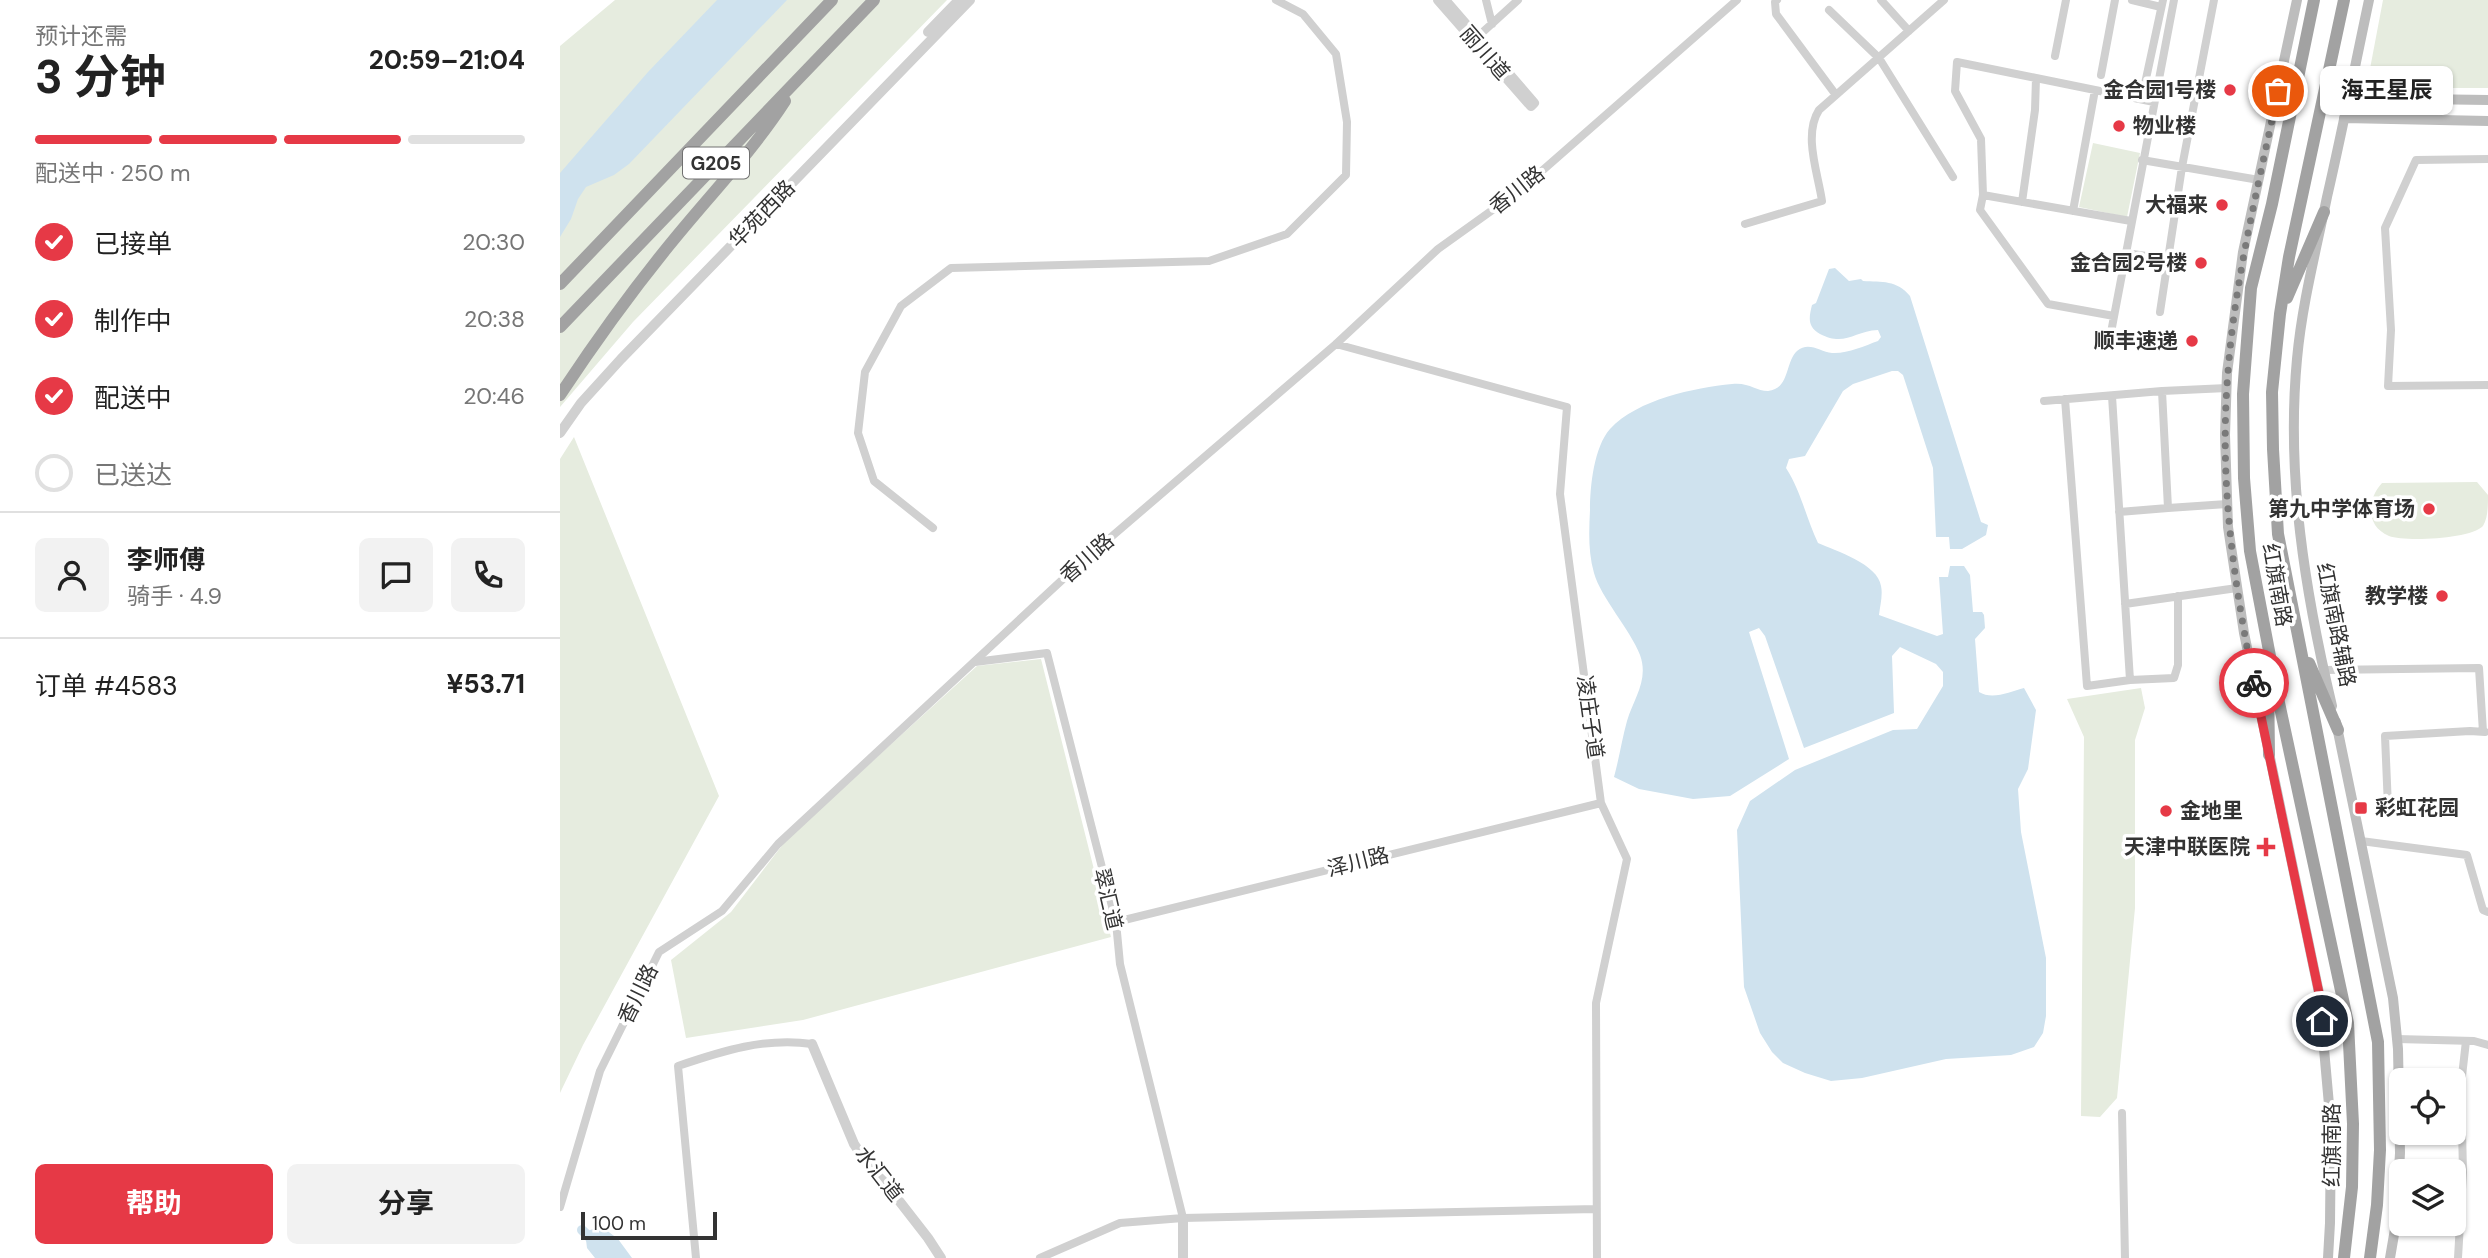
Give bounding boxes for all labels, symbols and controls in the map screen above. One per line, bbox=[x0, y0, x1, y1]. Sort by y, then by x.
street label: 丽川道 bbox=[1454, 20, 1516, 86]
text: 预计还需 bbox=[35, 21, 127, 51]
text: 20:59–21:04 bbox=[369, 43, 525, 77]
text: 3 分钟 bbox=[35, 47, 166, 107]
pin bbox=[2248, 61, 2308, 121]
callout: 海王星辰 bbox=[2320, 66, 2453, 116]
icon: bag bbox=[2259, 72, 2297, 110]
text: 海王星辰 bbox=[2341, 75, 2433, 105]
place label: 金合园1号楼 bbox=[2103, 76, 2216, 104]
marker: 金合园1号楼 bbox=[2222, 82, 2238, 98]
place label: 物业楼 bbox=[2133, 112, 2196, 140]
marker: 物业楼 bbox=[2111, 118, 2127, 134]
road number: G205 bbox=[683, 148, 749, 178]
text: 配送中 · 250 m bbox=[35, 158, 190, 188]
street label: 香川路 bbox=[1484, 160, 1550, 220]
street label: 华苑西路 bbox=[723, 174, 801, 254]
place label: 大福来 bbox=[2145, 191, 2208, 219]
marker: 大福来 bbox=[2214, 197, 2230, 213]
icon: check bbox=[35, 223, 73, 261]
text: 已接单 bbox=[94, 227, 172, 261]
text: 20:30 bbox=[462, 227, 525, 257]
place label: 金合园2号楼 bbox=[2070, 249, 2187, 277]
marker: 金合园2号楼 bbox=[2193, 255, 2209, 271]
icon: check bbox=[35, 300, 73, 338]
text: 制作中 bbox=[94, 304, 172, 338]
text: 20:38 bbox=[464, 304, 525, 334]
place label: 顺丰速递 bbox=[2094, 327, 2178, 355]
marker: 顺丰速递 bbox=[2184, 333, 2200, 349]
icon: check bbox=[35, 377, 73, 415]
text: 配送中 bbox=[94, 381, 172, 415]
text: 20:46 bbox=[463, 381, 525, 411]
text: 已送达 bbox=[94, 458, 172, 492]
place label: 第九中学体育场 bbox=[2268, 495, 2415, 523]
marker: 第九中学体育场 bbox=[2421, 501, 2437, 517]
street label: 香川路 bbox=[1054, 527, 1120, 589]
button: person bbox=[35, 538, 109, 612]
button: chat bbox=[359, 538, 433, 612]
button: phone bbox=[451, 538, 525, 612]
street label: 红旗南路 bbox=[2256, 541, 2298, 629]
text: 李师傅 bbox=[127, 543, 205, 577]
street label: 红旗南路辅路 bbox=[2310, 560, 2362, 690]
text: 骑手 · 4.9 bbox=[127, 581, 222, 611]
place label: 教学楼 bbox=[2365, 582, 2428, 610]
marker: 教学楼 bbox=[2434, 588, 2450, 604]
courier bbox=[2219, 648, 2289, 718]
icon: bike bbox=[2235, 664, 2273, 702]
text: ¥53.71 bbox=[447, 667, 525, 701]
text: 订单 #4583 bbox=[35, 669, 178, 703]
street label: 凌庄子道 bbox=[1570, 673, 1610, 761]
place label: 彩虹花园 bbox=[2375, 794, 2459, 822]
place label: 金地里 bbox=[2180, 797, 2243, 825]
marker: 彩虹花园 bbox=[2353, 800, 2369, 816]
marker: 金地里 bbox=[2158, 803, 2174, 819]
place label: 天津中联医院 bbox=[2124, 833, 2250, 861]
marker: 天津中联医院 bbox=[2256, 837, 2276, 857]
street label: 泽川路 bbox=[1324, 841, 1392, 883]
street label: 翠汇道 bbox=[1087, 865, 1129, 933]
street label: 香川路 bbox=[612, 960, 664, 1028]
pin bbox=[2292, 991, 2352, 1051]
icon: home bbox=[2303, 1002, 2341, 1040]
map controls bbox=[2389, 1068, 2466, 1236]
button: locate bbox=[2389, 1068, 2466, 1145]
street label: 红旗南路 bbox=[2318, 1103, 2346, 1187]
street label: 水汇道 bbox=[849, 1141, 909, 1207]
button: layers bbox=[2389, 1159, 2466, 1236]
button: 帮助 bbox=[35, 1164, 273, 1244]
button: 分享 bbox=[287, 1164, 525, 1244]
scale bar bbox=[581, 1209, 718, 1241]
text: 100 m bbox=[592, 1211, 646, 1236]

